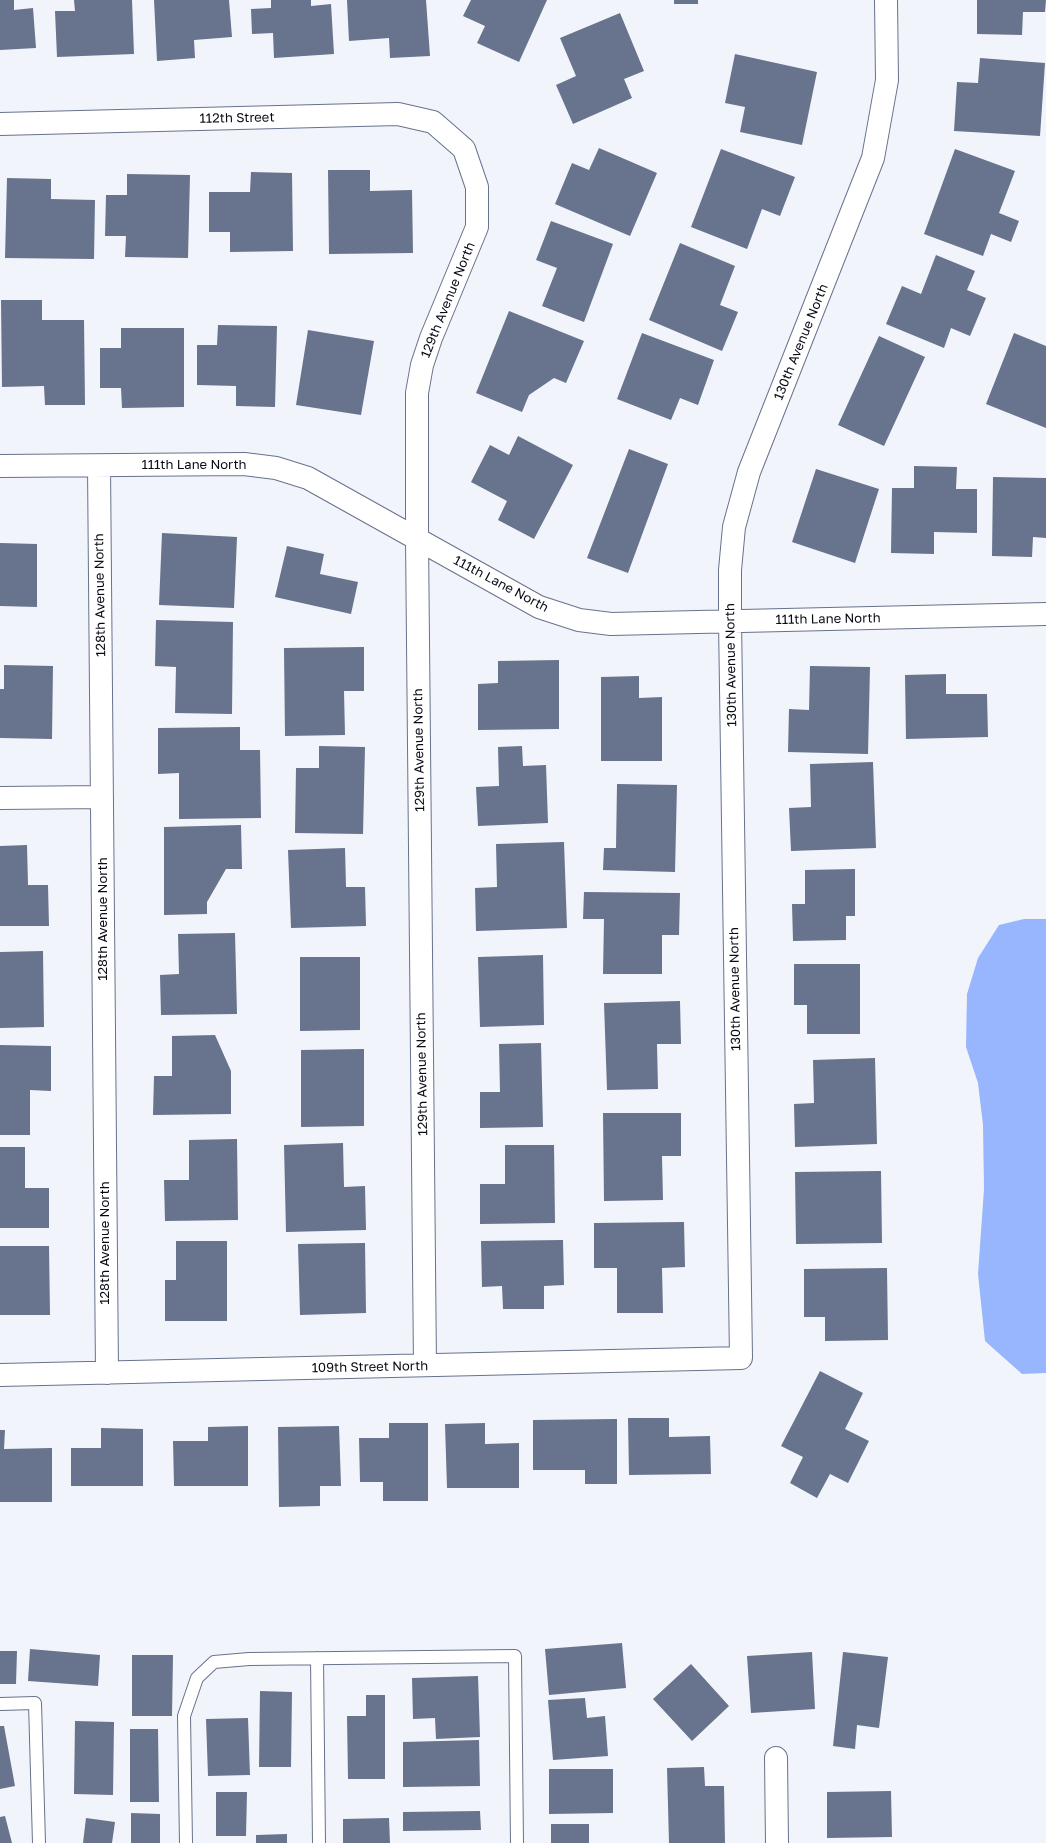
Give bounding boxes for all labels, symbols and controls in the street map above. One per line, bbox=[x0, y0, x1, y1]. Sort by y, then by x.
street label: 112th Street bbox=[199, 110, 275, 126]
street label: 129th Avenue North bbox=[418, 240, 478, 360]
street label: 130th Avenue North bbox=[771, 282, 831, 402]
street label: 111th Lane North bbox=[141, 457, 247, 473]
street label: 128th Avenue North bbox=[91, 533, 109, 657]
street label: 111th Lane North bbox=[451, 552, 551, 616]
street label: 130th Avenue North bbox=[722, 603, 740, 727]
street label: 111th Lane North bbox=[775, 610, 881, 628]
street label: 129th Avenue North bbox=[410, 688, 428, 812]
street label: 128th Avenue North bbox=[95, 857, 111, 981]
street label: 130th Avenue North bbox=[726, 927, 744, 1051]
street label: 129th Avenue North bbox=[413, 1012, 431, 1136]
street label: 128th Avenue North bbox=[97, 1181, 113, 1305]
street label: 109th Street North bbox=[312, 1358, 428, 1376]

